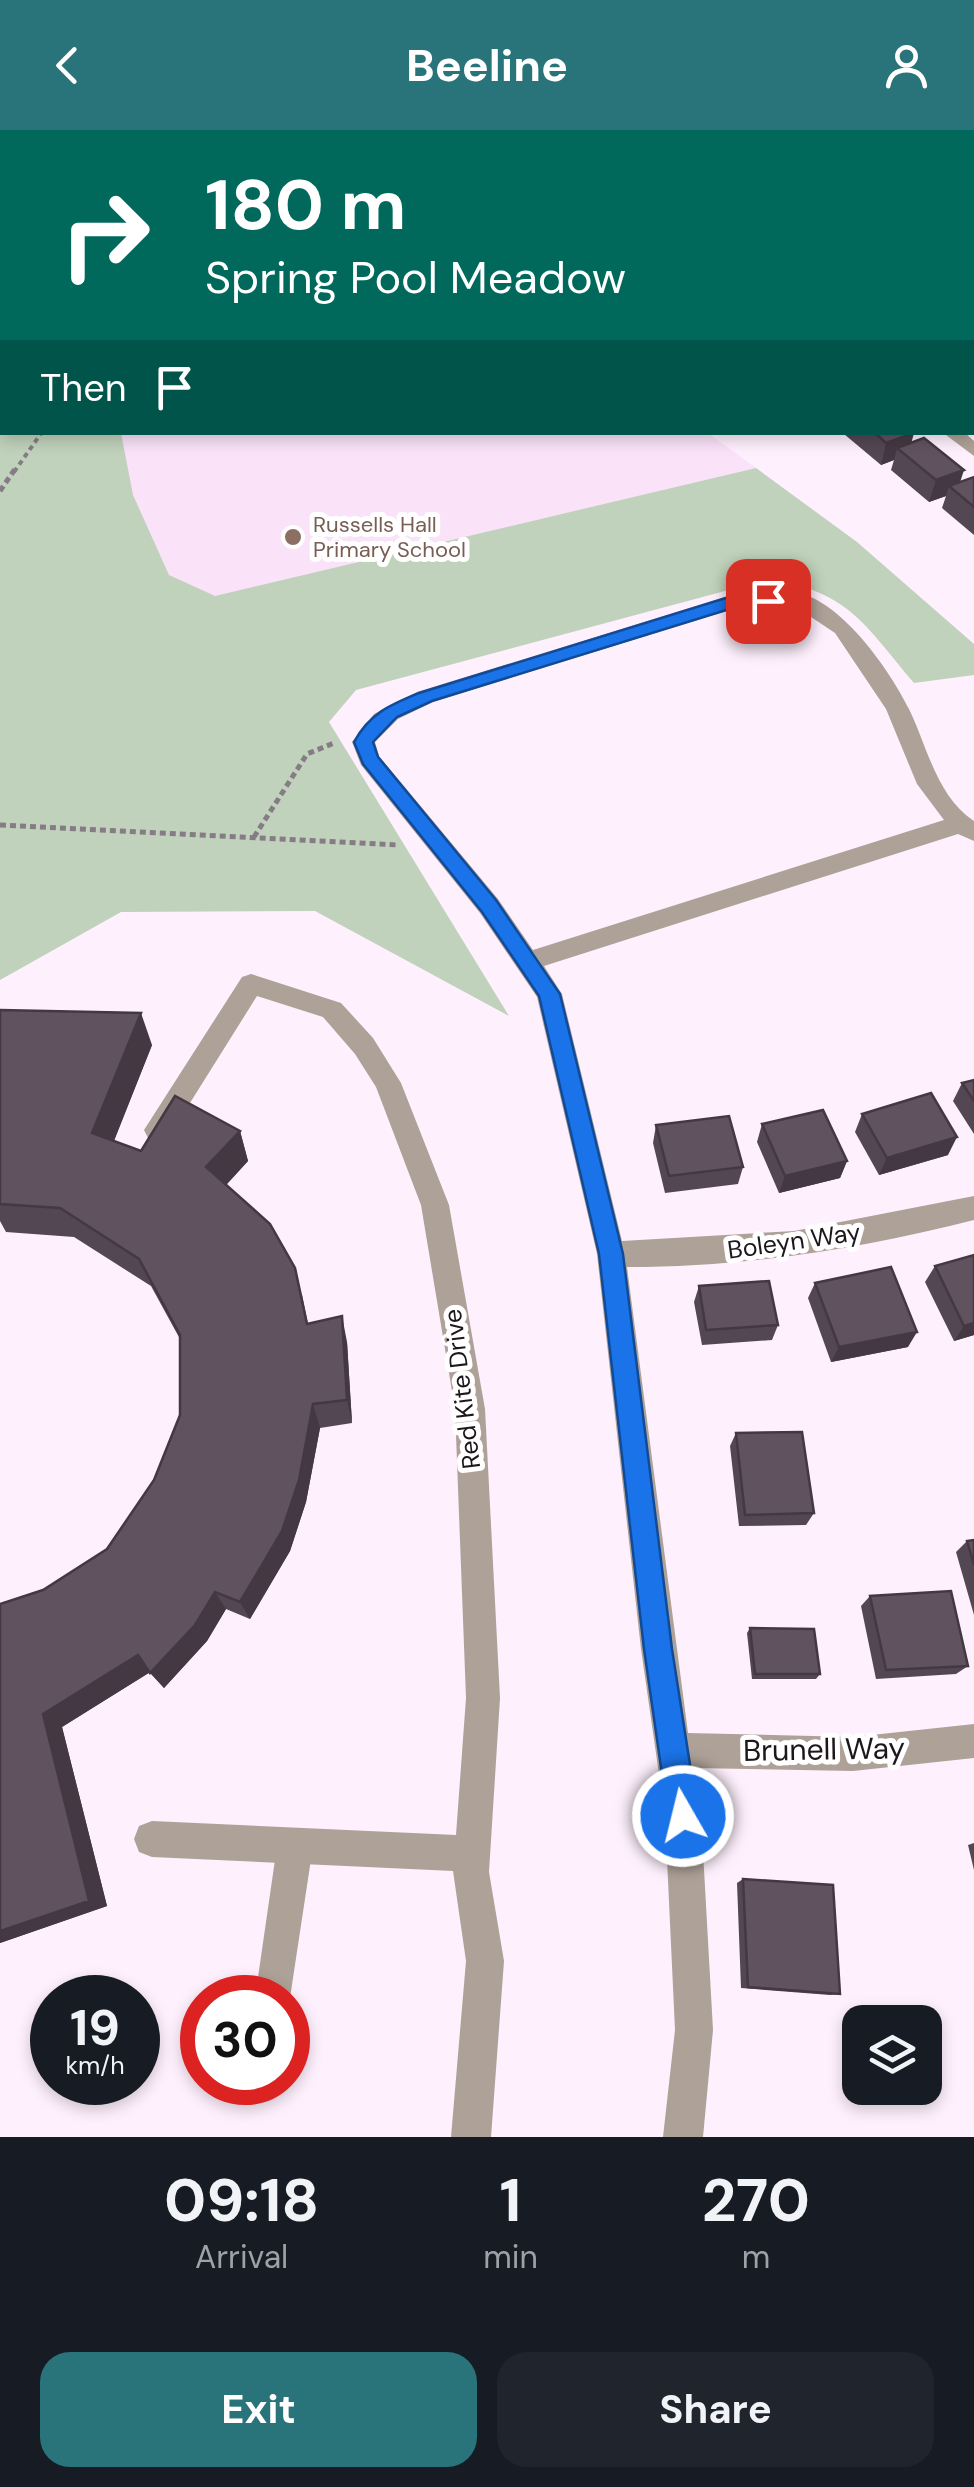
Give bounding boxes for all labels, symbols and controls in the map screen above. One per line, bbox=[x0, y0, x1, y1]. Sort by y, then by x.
text: Beeline bbox=[406, 36, 568, 95]
icon: back bbox=[40, 38, 95, 93]
icon: person bbox=[879, 38, 934, 93]
text: 180 m bbox=[205, 160, 406, 251]
icon: right bbox=[40, 170, 170, 300]
text: Spring Pool Meadow bbox=[205, 248, 626, 307]
icon: arrive bbox=[147, 360, 202, 415]
text: Then bbox=[40, 363, 127, 413]
place label: Russells Hall Primary School bbox=[313, 510, 466, 564]
marker: Russells Hall Primary School bbox=[282, 526, 304, 548]
pin bbox=[726, 559, 811, 644]
icon: arrive bbox=[741, 574, 796, 629]
street label: Boleyn Way bbox=[725, 1215, 863, 1267]
street label: Red Kite Drive bbox=[436, 1307, 488, 1471]
street label: Brunell Way bbox=[743, 1728, 906, 1770]
position arrow bbox=[631, 1764, 735, 1868]
speed limit sign: 30 bbox=[180, 1975, 310, 2105]
text: 19 bbox=[70, 1995, 120, 2061]
map controls bbox=[842, 2005, 942, 2105]
button: layers bbox=[842, 2005, 942, 2105]
text: km/h bbox=[65, 2049, 125, 2082]
text: 09:18 bbox=[164, 2161, 319, 2240]
text: 1 bbox=[500, 2161, 521, 2240]
text: 270 bbox=[702, 2161, 810, 2240]
text: Arrival bbox=[195, 2236, 288, 2278]
text: min bbox=[483, 2236, 538, 2278]
text: m bbox=[742, 2236, 770, 2278]
button: Exit bbox=[40, 2352, 477, 2467]
button: Share bbox=[497, 2352, 934, 2467]

